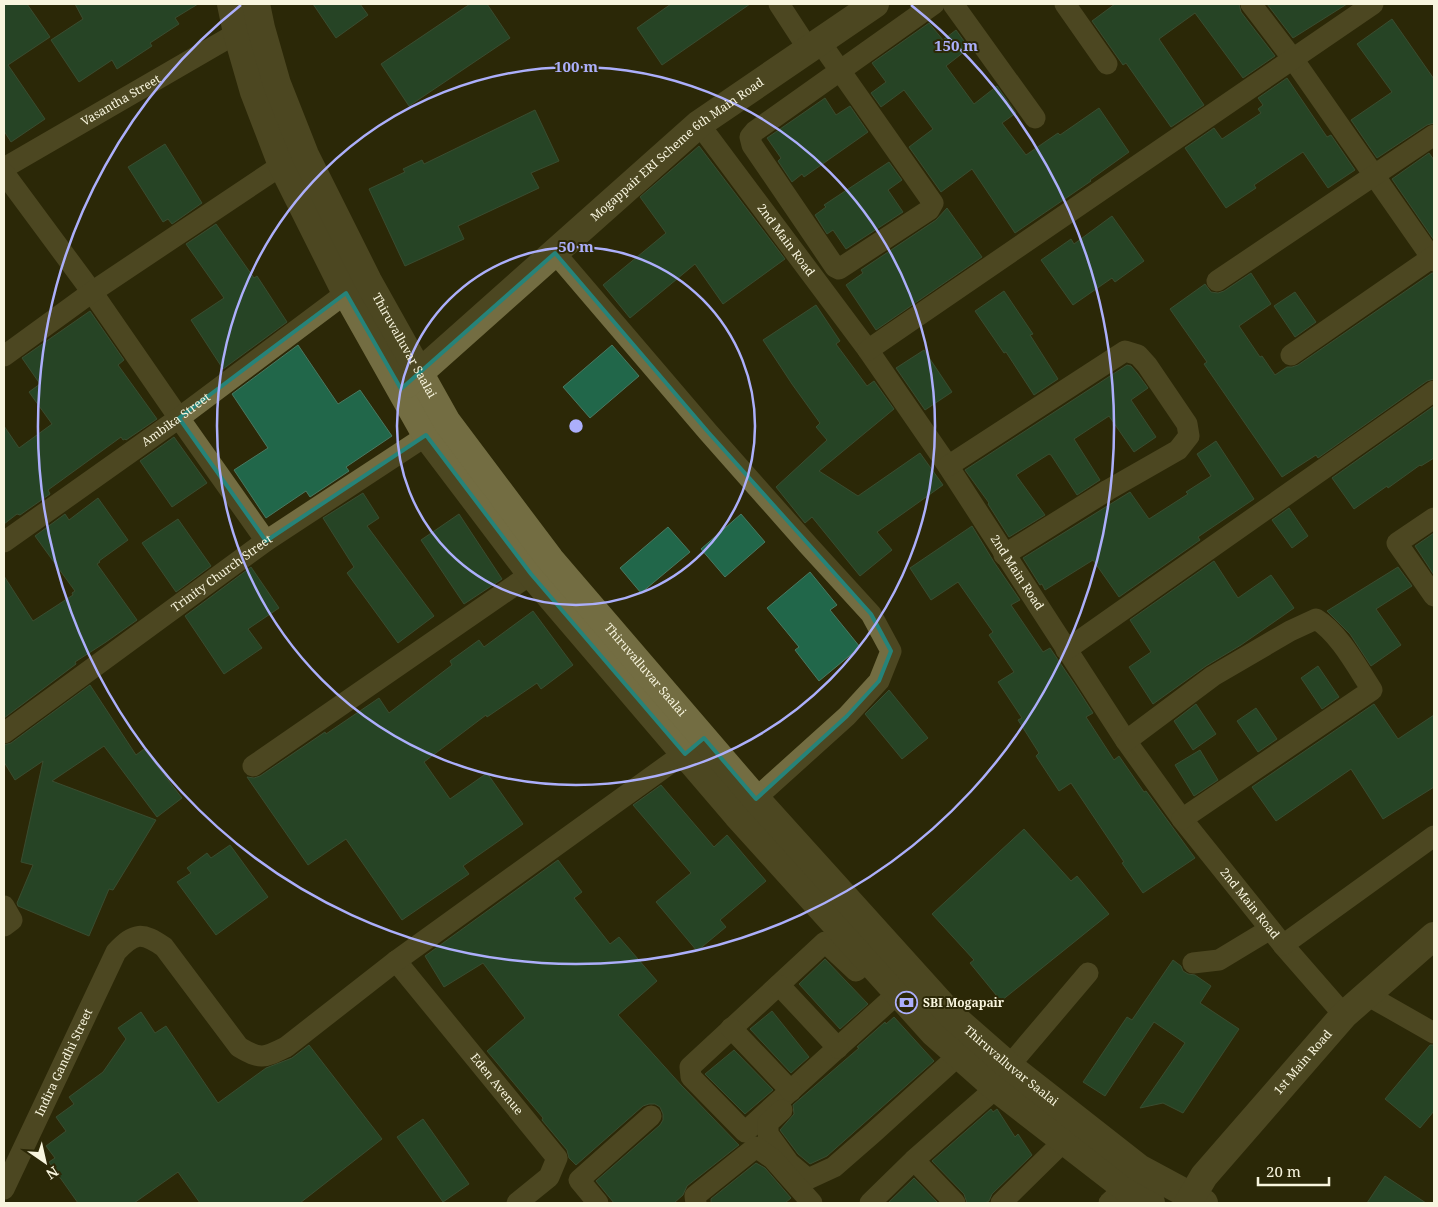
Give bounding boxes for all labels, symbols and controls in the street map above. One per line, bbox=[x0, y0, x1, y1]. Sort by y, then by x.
text: 150 m bbox=[934, 35, 978, 55]
text: 100 m bbox=[554, 56, 598, 76]
street label: Vasantha Street bbox=[78, 70, 163, 130]
street label: Mogappair ERI Scheme 6th Main Road bbox=[587, 73, 767, 225]
street label: 2nd Main Road bbox=[753, 200, 819, 280]
text: 50 m bbox=[558, 236, 594, 256]
street label: Thiruvalluvar Saalai bbox=[368, 290, 441, 401]
street label: Ambika Street bbox=[138, 388, 214, 450]
centre of rings bbox=[567, 417, 585, 435]
street label: Trinity Church Street bbox=[168, 530, 275, 616]
street label: 2nd Main Road bbox=[987, 531, 1048, 614]
street label: Thiruvalluvar Saalai bbox=[601, 619, 690, 720]
street label: 2nd Main Road bbox=[1216, 864, 1284, 943]
bank icon: SBI Mogapair bbox=[895, 991, 919, 1015]
place label: SBI Mogapair bbox=[923, 994, 1005, 1011]
street label: Indira Gandhi Street bbox=[31, 1006, 96, 1119]
street label: Thiruvalluvar Saalai bbox=[961, 1021, 1062, 1110]
street label: 1st Main Road bbox=[1269, 1025, 1336, 1098]
street label: Eden Avenue bbox=[467, 1049, 527, 1118]
north arrow bbox=[20, 1137, 70, 1187]
scale bar bbox=[1258, 1154, 1329, 1186]
text: 20 m bbox=[1266, 1161, 1301, 1181]
text: N bbox=[43, 1162, 62, 1184]

